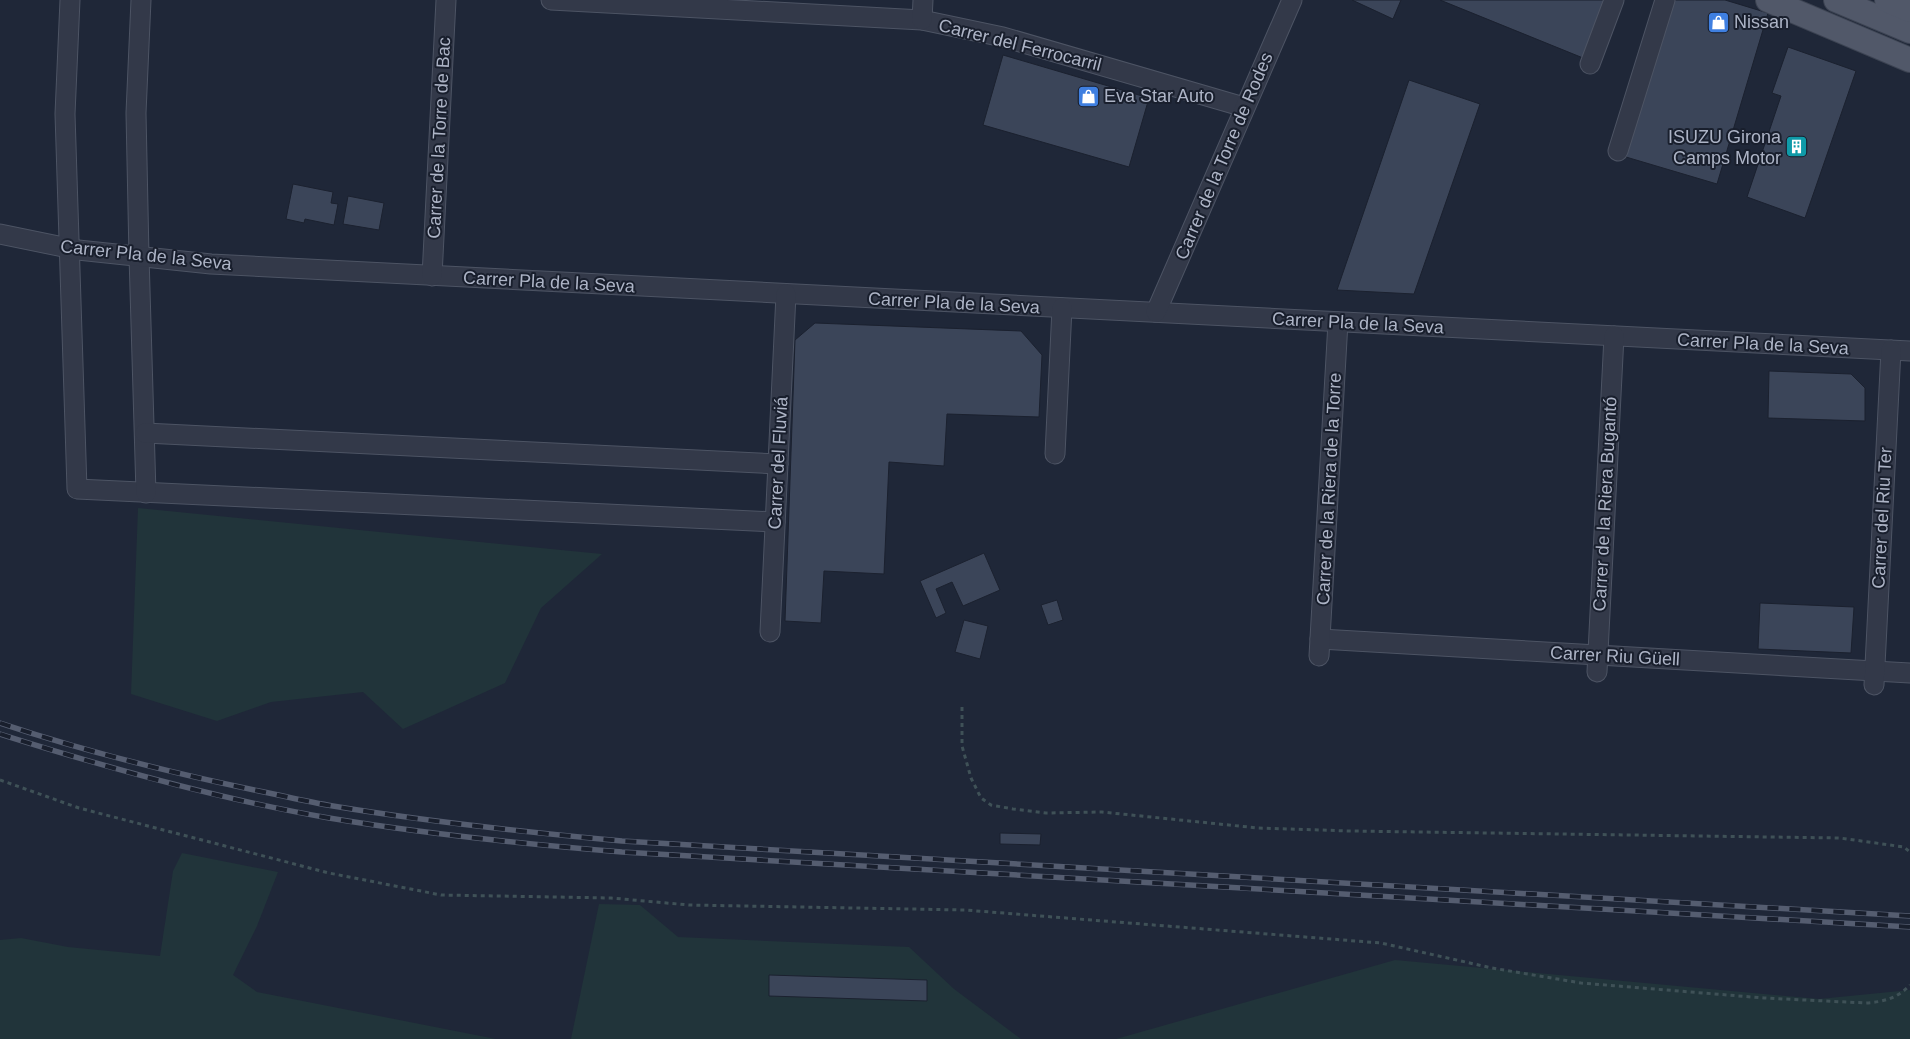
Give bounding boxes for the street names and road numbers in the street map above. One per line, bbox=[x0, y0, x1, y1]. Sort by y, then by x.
street label: Carrer del Ferrocarril bbox=[937, 15, 1103, 75]
street label: Carrer de la Torre de Bac bbox=[424, 37, 454, 239]
street label: Carrer de la Torre de Rodes bbox=[1171, 50, 1277, 262]
street label: Carrer Pla de la Seva bbox=[59, 236, 234, 274]
street label: Carrer Pla de la Seva bbox=[463, 268, 636, 297]
street label: Carrer Pla de la Seva bbox=[868, 289, 1041, 318]
street label: Carrer Pla de la Seva bbox=[1272, 309, 1445, 338]
street label: Carrer Pla de la Seva bbox=[1677, 330, 1850, 359]
street label: Carrer de la Riera de la Torre bbox=[1313, 372, 1345, 606]
street label: Carrer del Fluviá bbox=[765, 395, 792, 530]
street label: Carrer de la Riera Bugantó bbox=[1589, 396, 1621, 612]
street label: Carrer del Riu Ter bbox=[1868, 447, 1896, 589]
street label: Carrer Riu Güell bbox=[1550, 643, 1680, 669]

